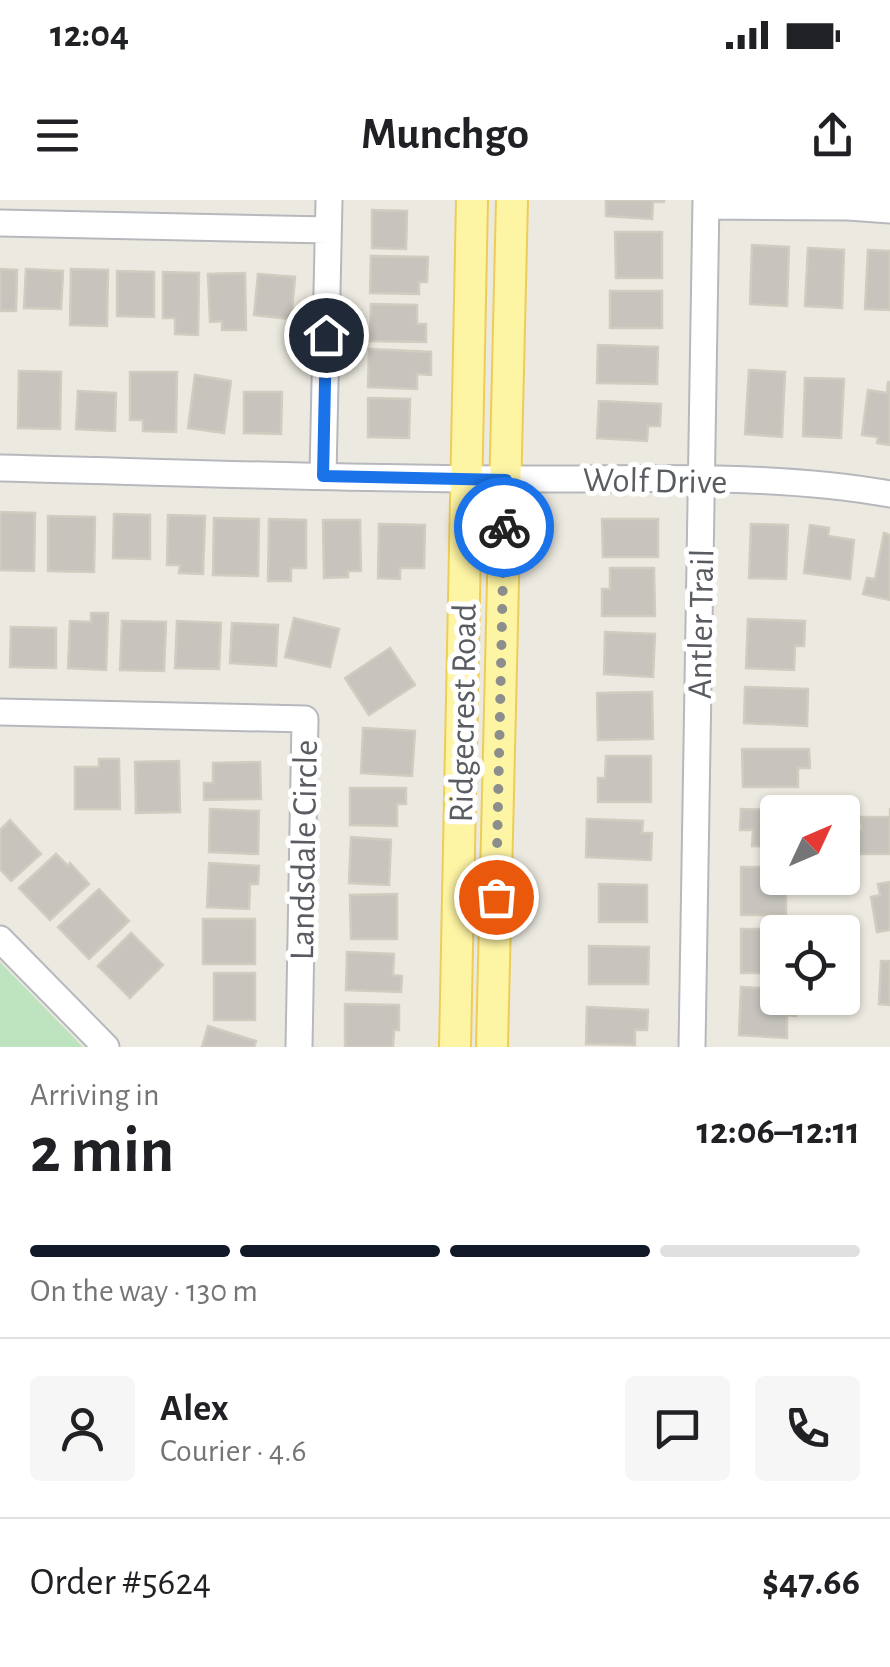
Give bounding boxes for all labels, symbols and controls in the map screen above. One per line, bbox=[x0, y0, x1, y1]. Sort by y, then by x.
text: 12:04 bbox=[50, 16, 129, 54]
icon: menu bbox=[30, 108, 85, 163]
icon: share bbox=[805, 108, 860, 163]
text: Munchgo bbox=[361, 112, 529, 157]
pin bbox=[284, 293, 369, 378]
icon: home bbox=[299, 308, 354, 363]
street label: Wolf Drive bbox=[582, 463, 728, 500]
courier bbox=[454, 477, 554, 577]
icon: bike bbox=[477, 500, 532, 555]
street label: Antler Trail bbox=[683, 549, 720, 699]
street label: Ridgecrest Road bbox=[444, 603, 483, 823]
street label: Landsdale Circle bbox=[285, 739, 324, 961]
north arrow bbox=[760, 795, 860, 895]
map controls bbox=[760, 795, 860, 1015]
pin bbox=[454, 855, 539, 940]
icon: bag bbox=[469, 870, 524, 925]
button: locate bbox=[760, 915, 860, 1015]
text: Arriving in bbox=[30, 1079, 159, 1111]
text: 12:06–12:11 bbox=[696, 1113, 860, 1151]
text: 2 min bbox=[30, 1119, 174, 1184]
text: On the way · 130 m bbox=[30, 1275, 258, 1307]
button: person bbox=[30, 1376, 135, 1481]
button: chat bbox=[625, 1376, 730, 1481]
button: phone bbox=[755, 1376, 860, 1481]
text: Alex bbox=[160, 1390, 229, 1428]
text: Courier · 4.6 bbox=[160, 1435, 307, 1467]
text: Order #5624 bbox=[30, 1564, 211, 1602]
text: $47.66 bbox=[762, 1564, 860, 1602]

